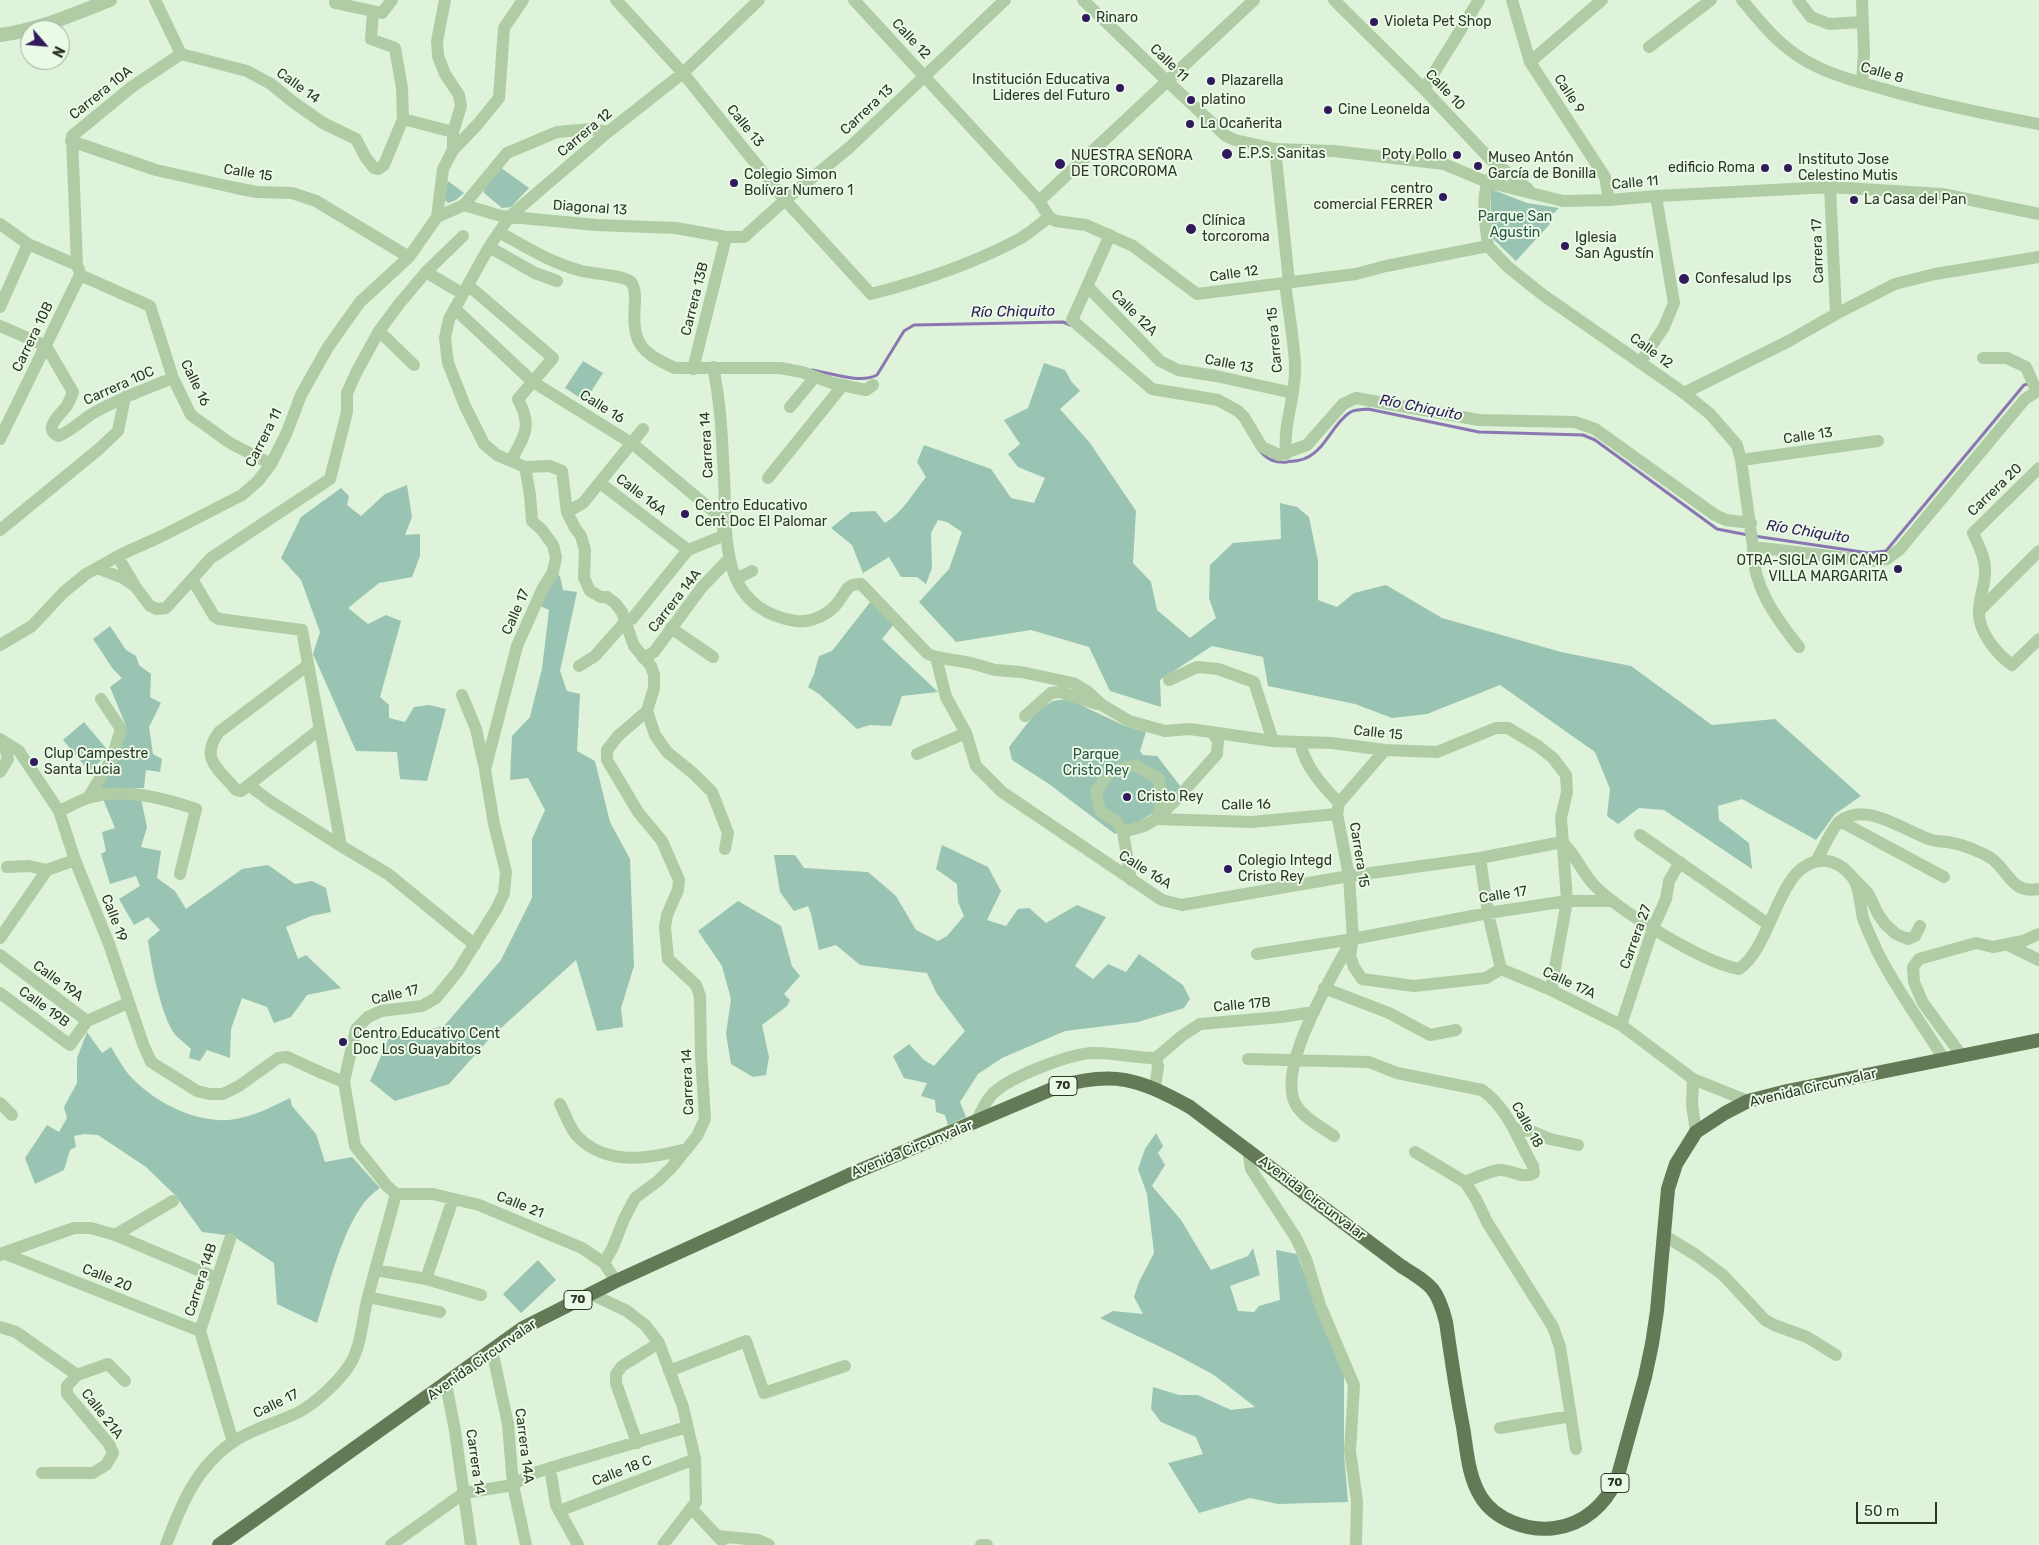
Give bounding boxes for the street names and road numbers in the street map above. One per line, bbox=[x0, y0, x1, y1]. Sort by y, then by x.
street label: Calle 12 bbox=[888, 15, 934, 63]
street label: Calle 11 bbox=[1146, 41, 1192, 85]
street label: Calle 8 bbox=[1859, 59, 1905, 87]
street label: Carrera 10A bbox=[66, 63, 136, 123]
street label: Calle 14 bbox=[273, 65, 323, 107]
street label: Calle 10 bbox=[1422, 66, 1468, 114]
street label: Calle 9 bbox=[1550, 71, 1588, 117]
street label: Carrera 13 bbox=[837, 81, 897, 139]
street label: Calle 13 bbox=[723, 101, 767, 151]
street label: Carrera 12 bbox=[554, 105, 616, 161]
street label: Calle 15 bbox=[222, 161, 274, 185]
street label: Calle 11 bbox=[1611, 173, 1659, 193]
street label: Diagonal 13 bbox=[552, 197, 628, 219]
street label: Carrera 17 bbox=[1808, 218, 1828, 284]
street label: Carrera 13B bbox=[678, 260, 712, 338]
street label: Calle 12 bbox=[1208, 262, 1260, 286]
street label: Calle 12A bbox=[1107, 286, 1161, 340]
street label: Carrera 10B bbox=[9, 299, 57, 375]
street label: Carrera 15 bbox=[1264, 306, 1286, 374]
street label: Calle 12 bbox=[1626, 330, 1676, 372]
street label: Calle 13 bbox=[1203, 351, 1255, 377]
street label: Calle 16 bbox=[177, 357, 213, 409]
street label: Carrera 10C bbox=[81, 363, 157, 409]
street label: Calle 16 bbox=[577, 387, 627, 427]
street label: Carrera 11 bbox=[242, 406, 286, 470]
street label: Carrera 14 bbox=[697, 411, 717, 479]
street label: Calle 13 bbox=[1782, 424, 1834, 448]
street label: Carrera 20 bbox=[1964, 460, 2026, 520]
street label: Calle 16A bbox=[612, 471, 670, 519]
street label: Carrera 14A bbox=[645, 566, 705, 636]
street label: Calle 17 bbox=[499, 587, 533, 637]
street label: Calle 15 bbox=[1353, 722, 1403, 744]
street label: Calle 16 bbox=[1221, 796, 1271, 814]
street label: Carrera 15 bbox=[1346, 821, 1372, 889]
street label: Calle 16A bbox=[1116, 847, 1174, 893]
street label: Calle 17 bbox=[1478, 883, 1528, 907]
street label: Calle 19 bbox=[97, 892, 131, 944]
street label: Carrera 27 bbox=[1617, 903, 1655, 971]
street label: Calle 19A bbox=[29, 957, 87, 1005]
street label: Calle 17A bbox=[1540, 963, 1598, 1003]
street label: Calle 17 bbox=[370, 981, 420, 1009]
street label: Calle 19B bbox=[15, 983, 73, 1031]
street label: Calle 17B bbox=[1213, 994, 1271, 1016]
street label: Carrera 14 bbox=[678, 1049, 698, 1115]
street label: Avenida Circunvalar bbox=[1748, 1065, 1878, 1111]
road number: 70 bbox=[1049, 1076, 1077, 1096]
street label: Calle 18 bbox=[1508, 1099, 1546, 1151]
street label: Avenida Circunvalar bbox=[849, 1117, 975, 1181]
street label: Avenida Circunvalar bbox=[1255, 1152, 1369, 1244]
street label: Calle 21 bbox=[494, 1188, 546, 1222]
street label: Carrera 14B bbox=[181, 1241, 221, 1319]
street label: Calle 20 bbox=[80, 1260, 134, 1296]
road number: 70 bbox=[564, 1290, 592, 1310]
street label: Avenida Circunvalar bbox=[424, 1316, 540, 1404]
street label: Calle 21A bbox=[77, 1386, 127, 1442]
street label: Calle 17 bbox=[251, 1386, 301, 1422]
street label: Carrera 14A bbox=[511, 1407, 537, 1485]
street label: Carrera 14 bbox=[462, 1428, 488, 1496]
street label: Calle 18 C bbox=[590, 1452, 654, 1490]
road number: 70 bbox=[1601, 1474, 1629, 1492]

